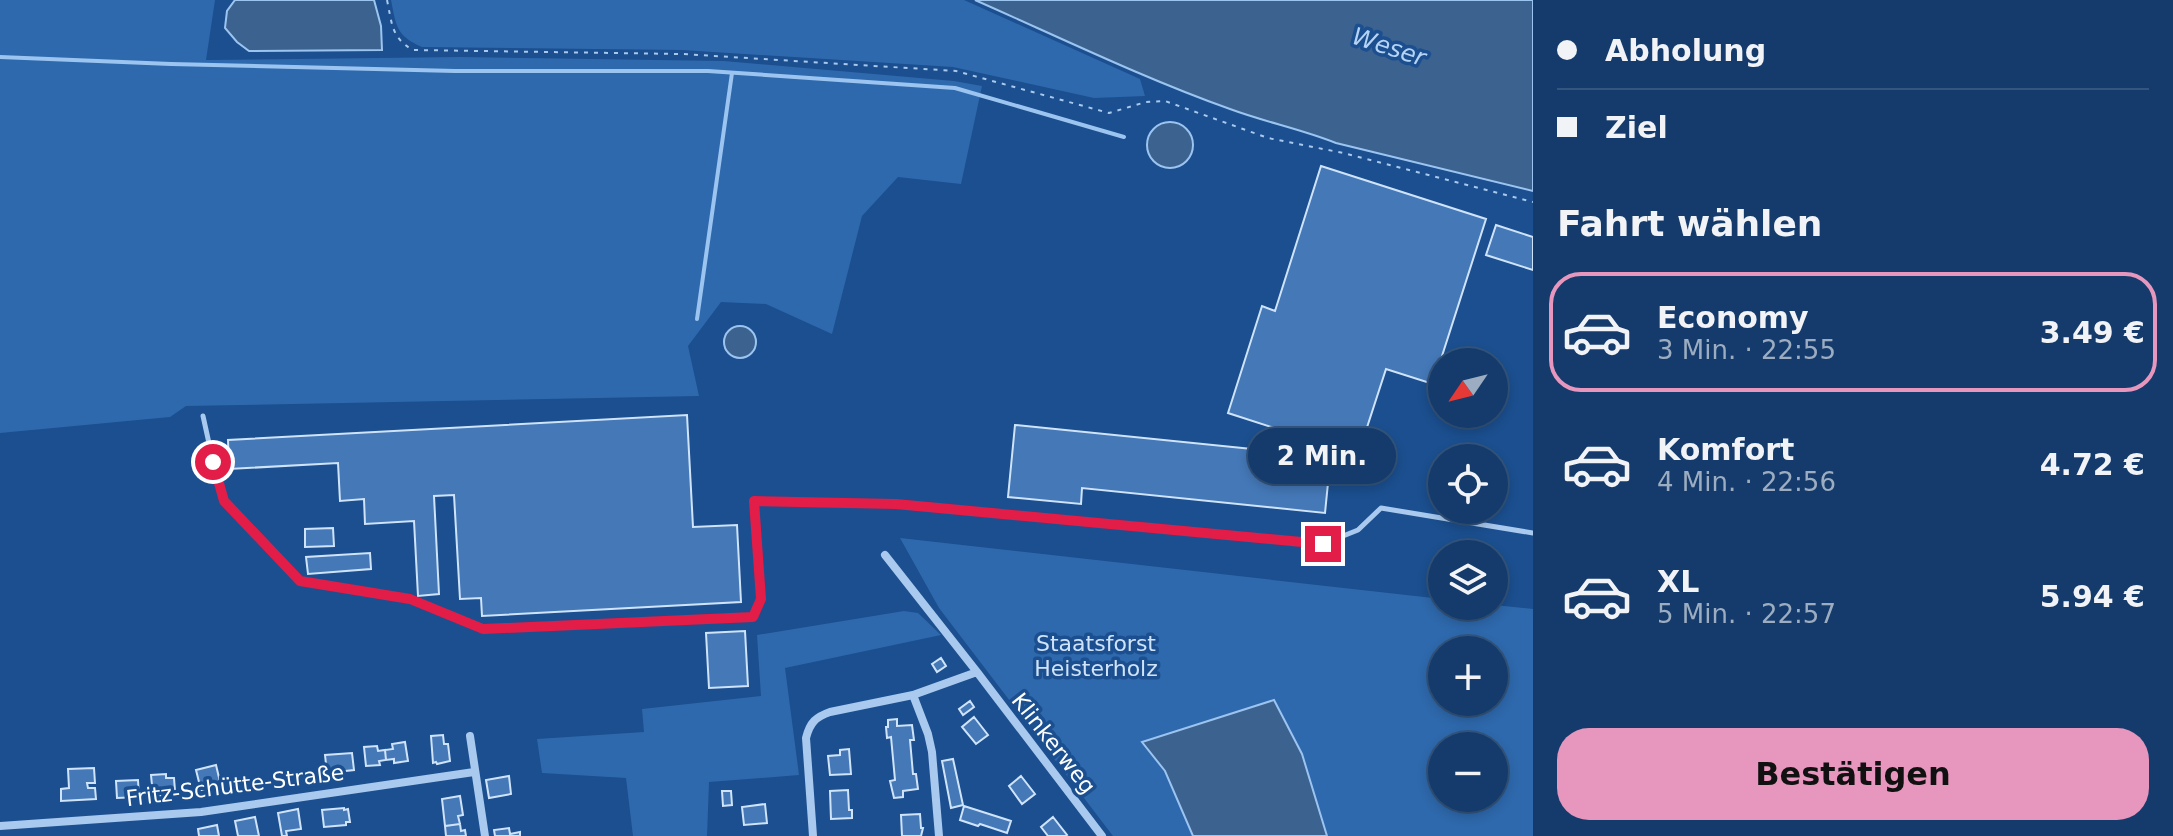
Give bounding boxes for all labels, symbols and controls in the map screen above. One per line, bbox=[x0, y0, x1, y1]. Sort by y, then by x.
water label: Weser bbox=[1349, 22, 1431, 73]
text: Abholung bbox=[1605, 33, 1766, 68]
text: Ziel bbox=[1605, 110, 1668, 145]
text: Fahrt wählen bbox=[1557, 203, 1822, 244]
icon: car bbox=[1561, 296, 1633, 368]
text: Economy bbox=[1657, 300, 1809, 335]
text: 3.49 € bbox=[2040, 315, 2145, 350]
text: 3 Min. · 22:55 bbox=[1657, 335, 1836, 365]
north arrow bbox=[1428, 348, 1508, 428]
map controls bbox=[1428, 348, 1508, 812]
callout: 2 Min. bbox=[1249, 428, 1397, 484]
icon: car bbox=[1561, 428, 1633, 500]
text: Komfort bbox=[1657, 432, 1794, 467]
text: 2 Min. bbox=[1277, 441, 1367, 471]
route start bbox=[195, 444, 231, 480]
button: locate bbox=[1428, 444, 1508, 524]
text: 4.72 € bbox=[2040, 447, 2145, 482]
text: 4 Min. · 22:56 bbox=[1657, 467, 1836, 497]
route end bbox=[1305, 526, 1341, 562]
button: layers bbox=[1428, 540, 1508, 620]
icon: car bbox=[1561, 560, 1633, 632]
text: XL bbox=[1657, 564, 1699, 599]
text: 5.94 € bbox=[2040, 579, 2145, 614]
text: 5 Min. · 22:57 bbox=[1657, 599, 1836, 629]
park label: Staatsforst Heisterholz bbox=[1034, 631, 1158, 681]
button: + bbox=[1428, 636, 1508, 716]
street label: Klinkerweg bbox=[1007, 688, 1101, 799]
button: Bestätigen bbox=[1557, 728, 2149, 820]
button: − bbox=[1428, 732, 1508, 812]
street label: Fritz-Schütte-Straße bbox=[125, 760, 346, 811]

